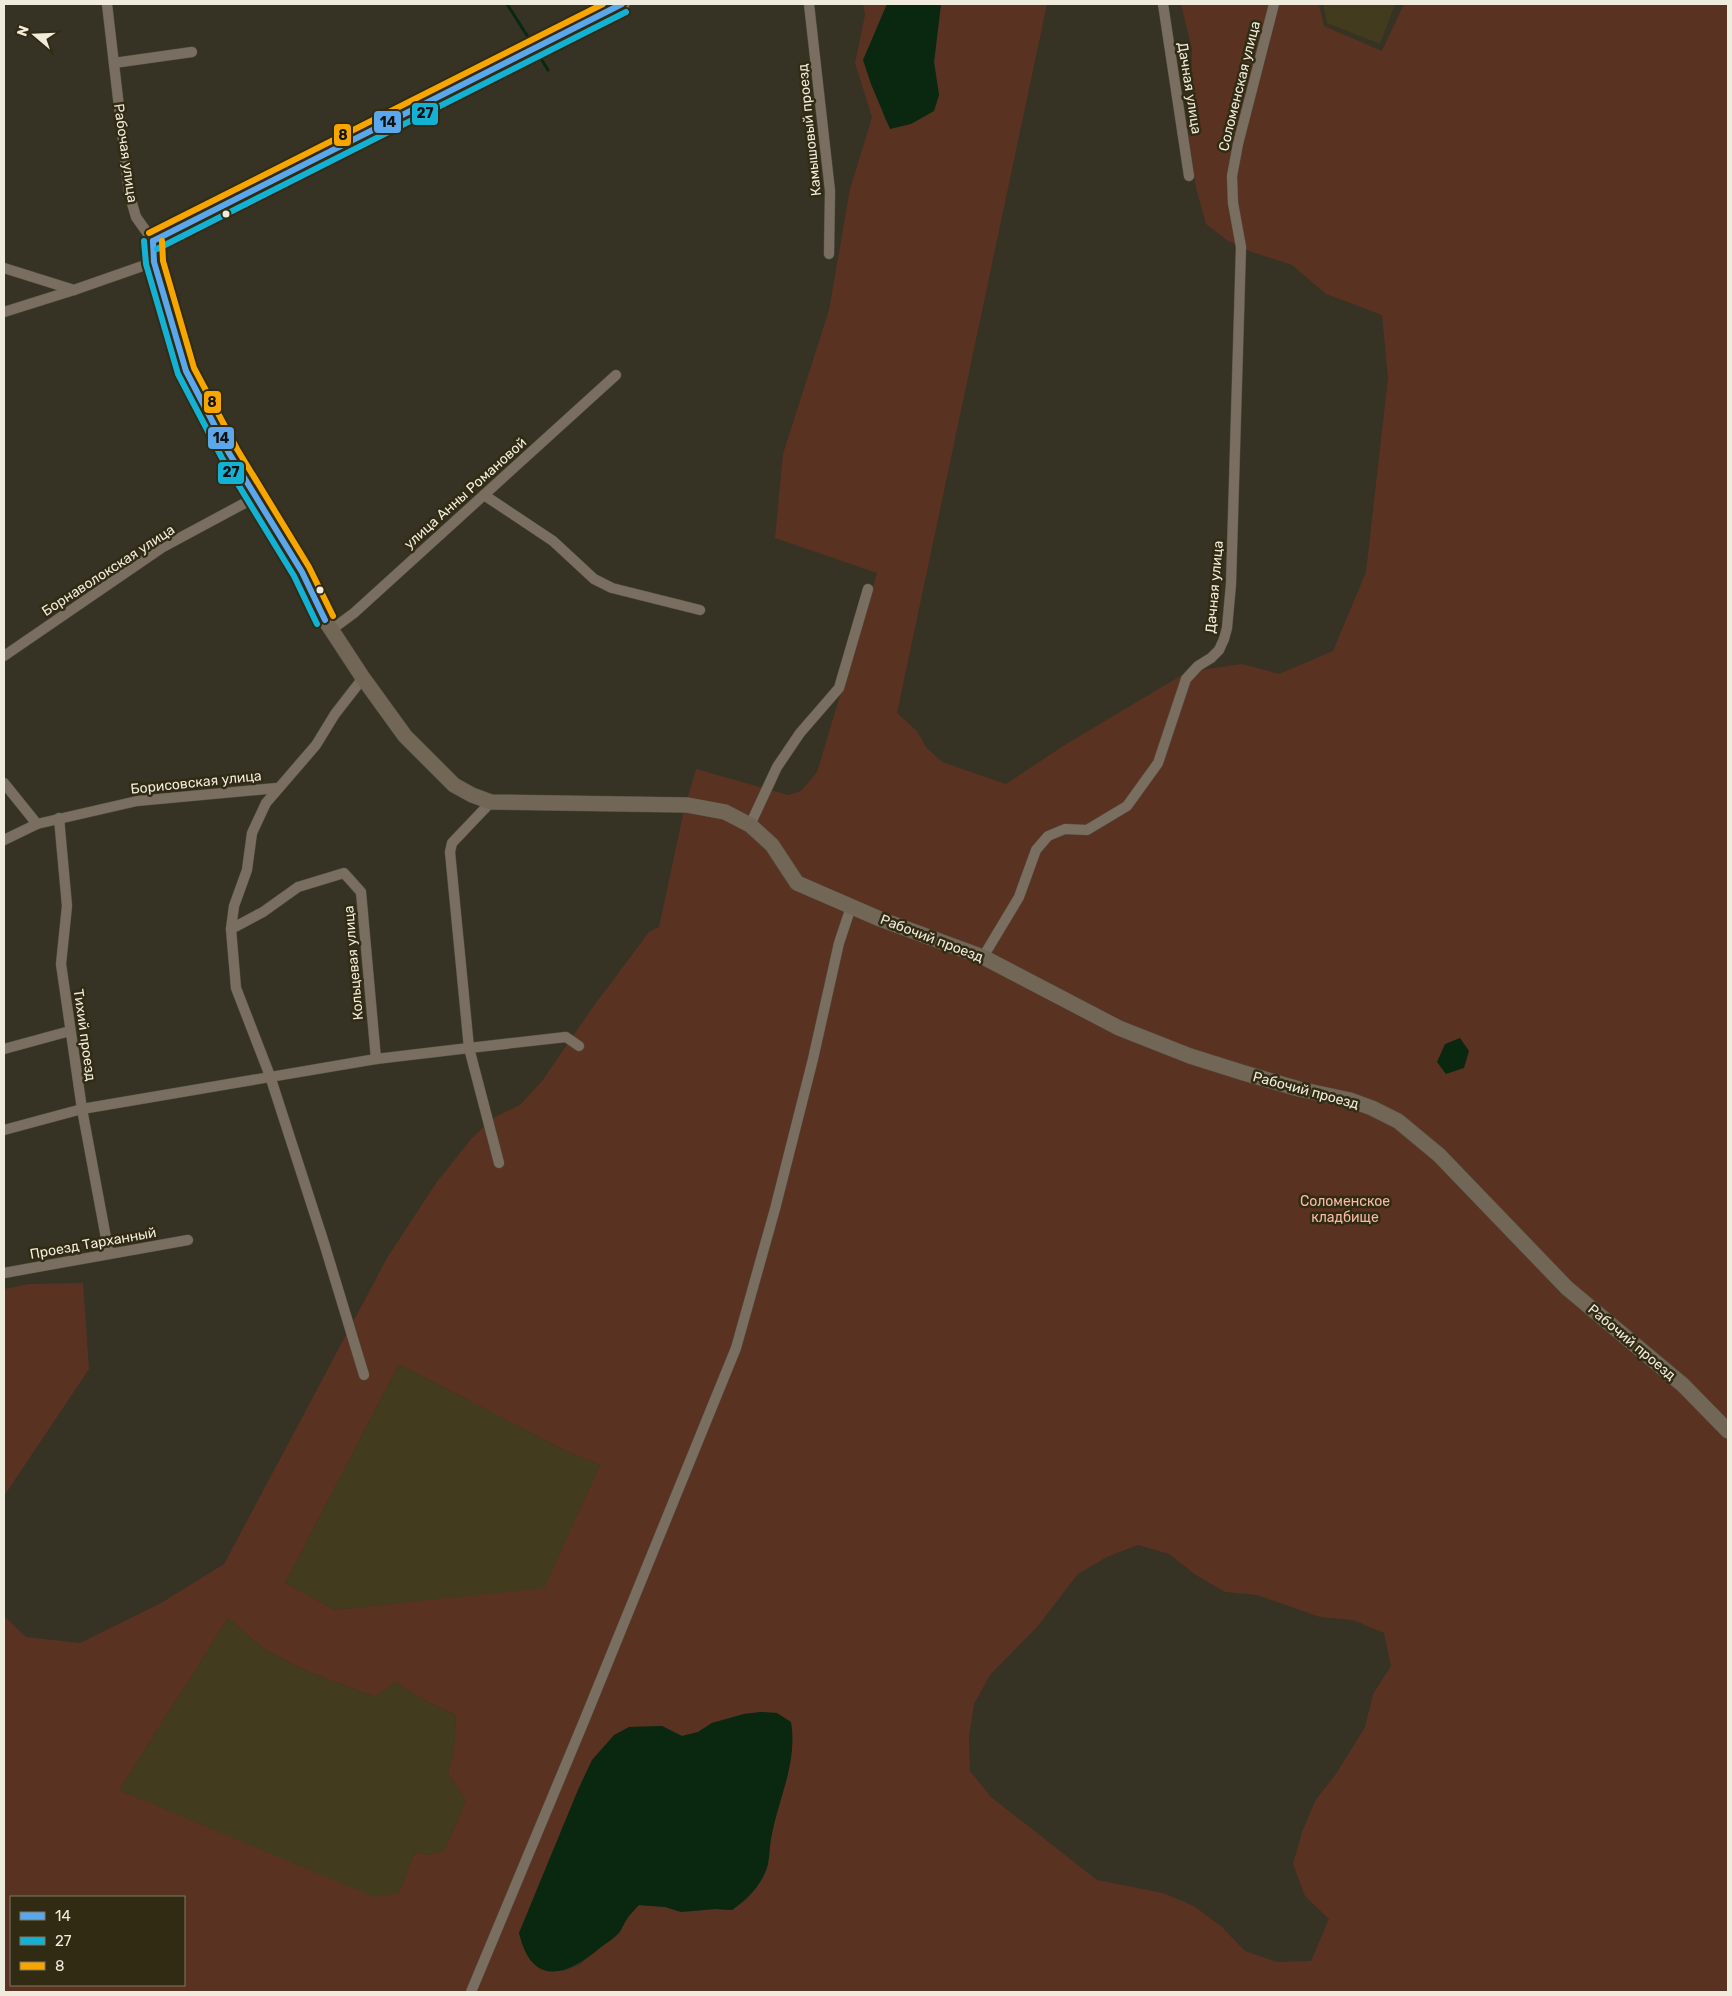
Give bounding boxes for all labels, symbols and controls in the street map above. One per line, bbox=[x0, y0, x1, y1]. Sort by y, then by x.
north arrow bbox=[10, 10, 60, 60]
street label: Соломенская улица bbox=[1215, 19, 1264, 153]
text: N bbox=[14, 23, 33, 38]
street label: Дачная улица bbox=[1174, 41, 1205, 135]
street label: Камышовый проезд bbox=[794, 63, 825, 197]
line badge: 27 bbox=[411, 102, 439, 126]
street label: Рабочая улица bbox=[110, 103, 141, 204]
text: 27 bbox=[416, 105, 434, 122]
line badge: 14 bbox=[373, 110, 402, 134]
text: 14 bbox=[380, 114, 397, 131]
line badge: 8 bbox=[333, 123, 352, 147]
text: 8 bbox=[338, 127, 348, 144]
unlabelled marker bbox=[221, 209, 231, 219]
line badge: 8 bbox=[203, 390, 222, 414]
text: 8 bbox=[207, 394, 217, 411]
line badge: 14 bbox=[207, 426, 235, 450]
text: 14 bbox=[213, 430, 230, 447]
street label: улица Анны Романовой bbox=[401, 434, 530, 553]
line badge: 27 bbox=[217, 461, 245, 485]
text: 27 bbox=[222, 464, 240, 481]
street label: Борнаволокская улица bbox=[39, 521, 178, 620]
street label: Дачная улица bbox=[1202, 540, 1227, 634]
unlabelled marker bbox=[315, 585, 325, 595]
street label: Борисовская улица bbox=[130, 767, 262, 798]
street label: Кольцевая улица bbox=[340, 905, 367, 1021]
street label: Рабочий проезд bbox=[878, 911, 986, 966]
street label: Тихий проезд bbox=[70, 988, 99, 1082]
street label: Рабочий проезд bbox=[1251, 1068, 1361, 1113]
park label: Соломенское кладбище bbox=[1300, 1193, 1390, 1226]
street label: Проезд Тарханный bbox=[29, 1224, 158, 1263]
street label: Рабочий проезд bbox=[1584, 1301, 1679, 1384]
legend bbox=[10, 1896, 185, 1986]
text: 14 bbox=[55, 1907, 71, 1925]
text: 27 bbox=[55, 1932, 72, 1950]
text: 8 bbox=[55, 1957, 65, 1975]

